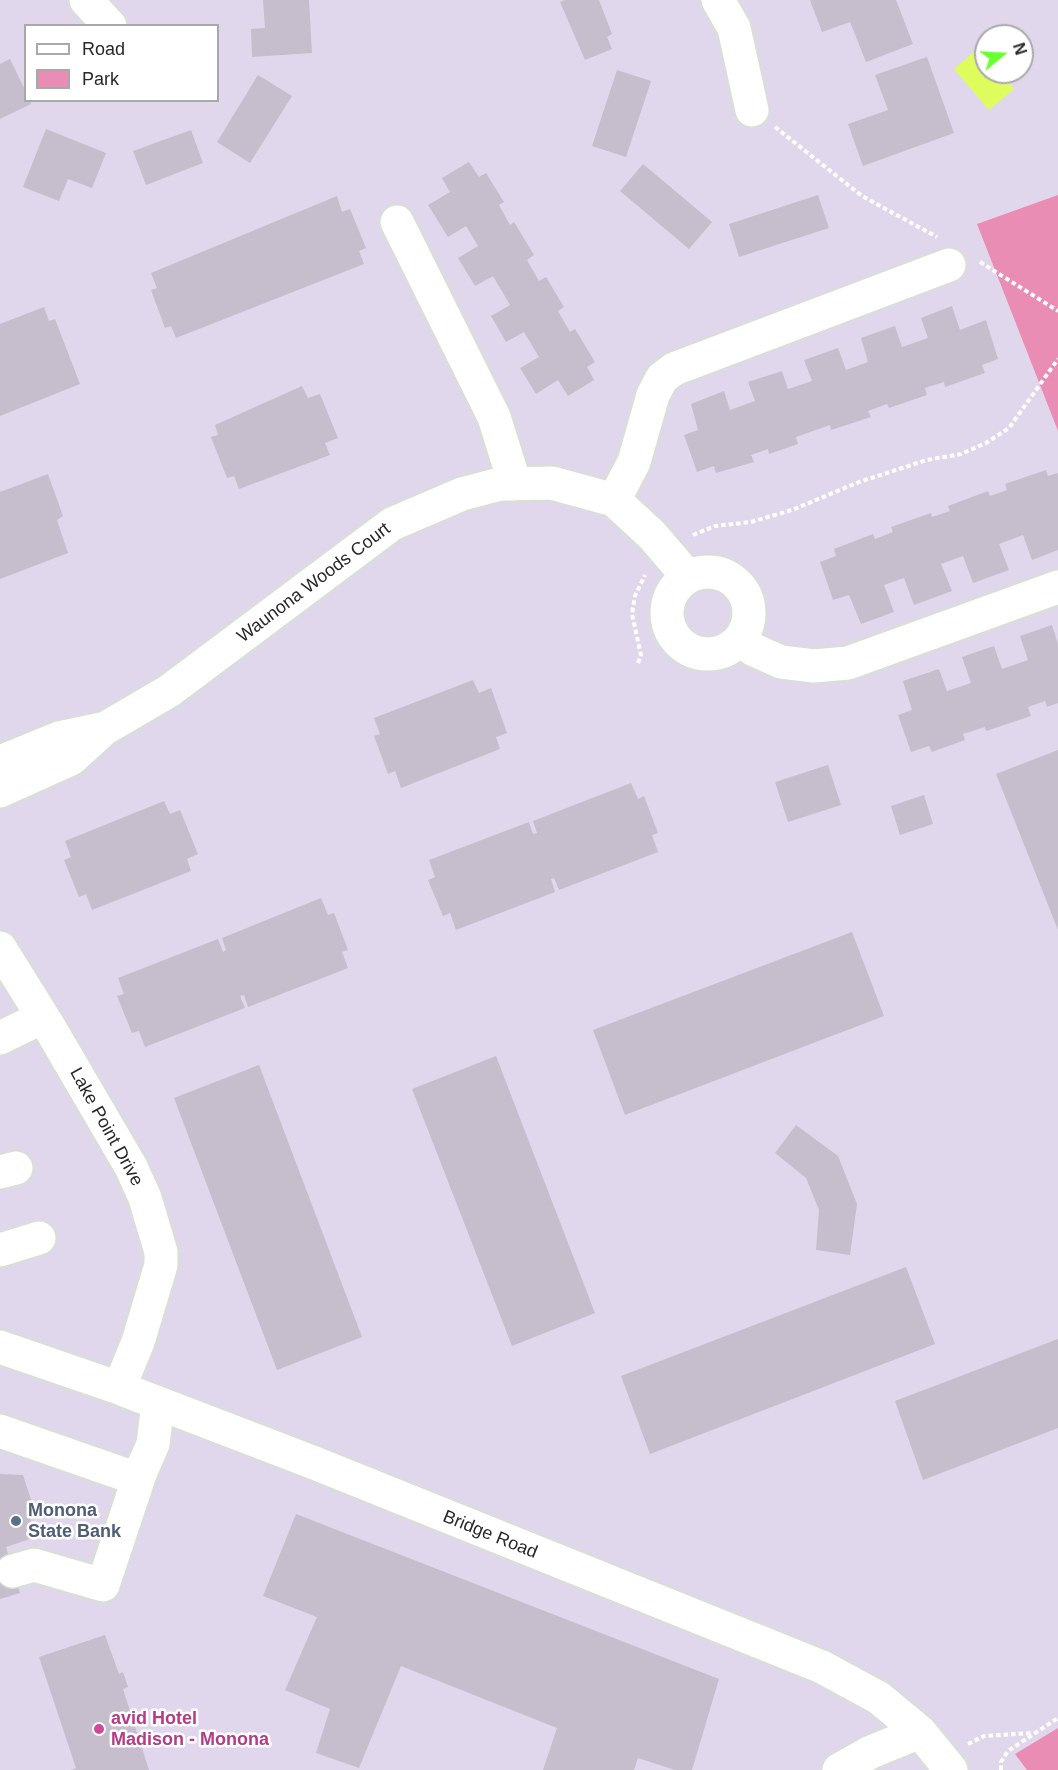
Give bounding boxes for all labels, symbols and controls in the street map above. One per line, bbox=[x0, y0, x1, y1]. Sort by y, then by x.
legend bbox=[24, 24, 219, 102]
north arrow bbox=[974, 24, 1034, 84]
text: Road bbox=[82, 39, 125, 59]
text: N bbox=[1010, 41, 1030, 57]
text: Park bbox=[82, 69, 119, 89]
street label: Waunona Woods Court bbox=[233, 518, 395, 648]
street label: Lake Point Drive bbox=[65, 1064, 147, 1190]
place label: Monona State Bank bbox=[28, 1500, 121, 1543]
street label: Bridge Road bbox=[440, 1506, 540, 1564]
marker: Monona State Bank bbox=[9, 1514, 23, 1528]
place label: avid Hotel Madison - Monona bbox=[111, 1708, 269, 1750]
marker: avid Hotel Madison - Monona bbox=[92, 1722, 106, 1736]

